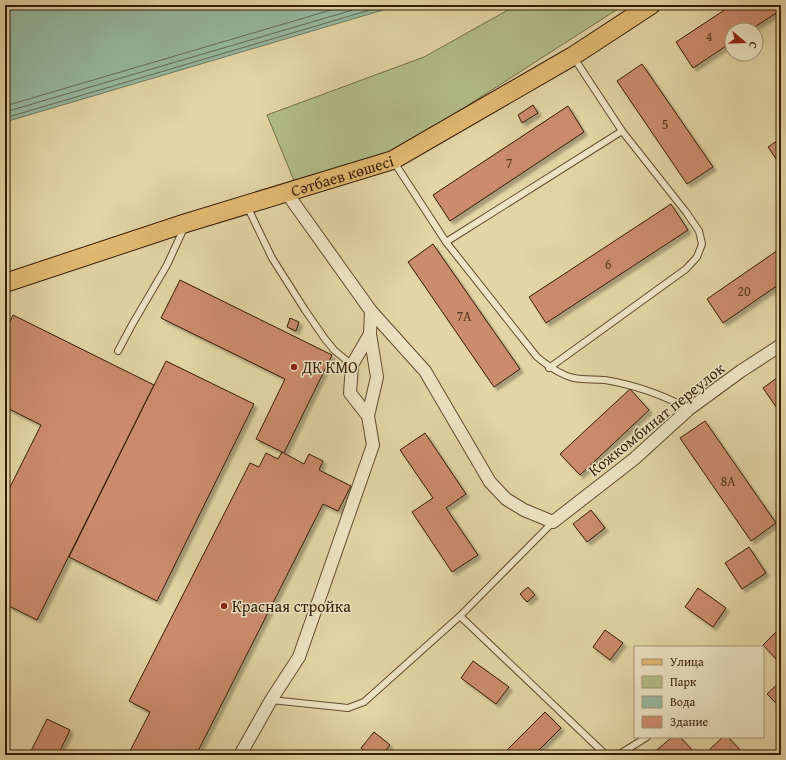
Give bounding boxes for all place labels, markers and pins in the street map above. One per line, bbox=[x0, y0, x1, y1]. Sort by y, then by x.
place label: ДК КМО bbox=[301, 355, 358, 379]
marker: ДК КМО bbox=[289, 362, 299, 372]
place label: Красная стройка bbox=[232, 594, 351, 618]
marker: Красная стройка bbox=[219, 601, 229, 611]

